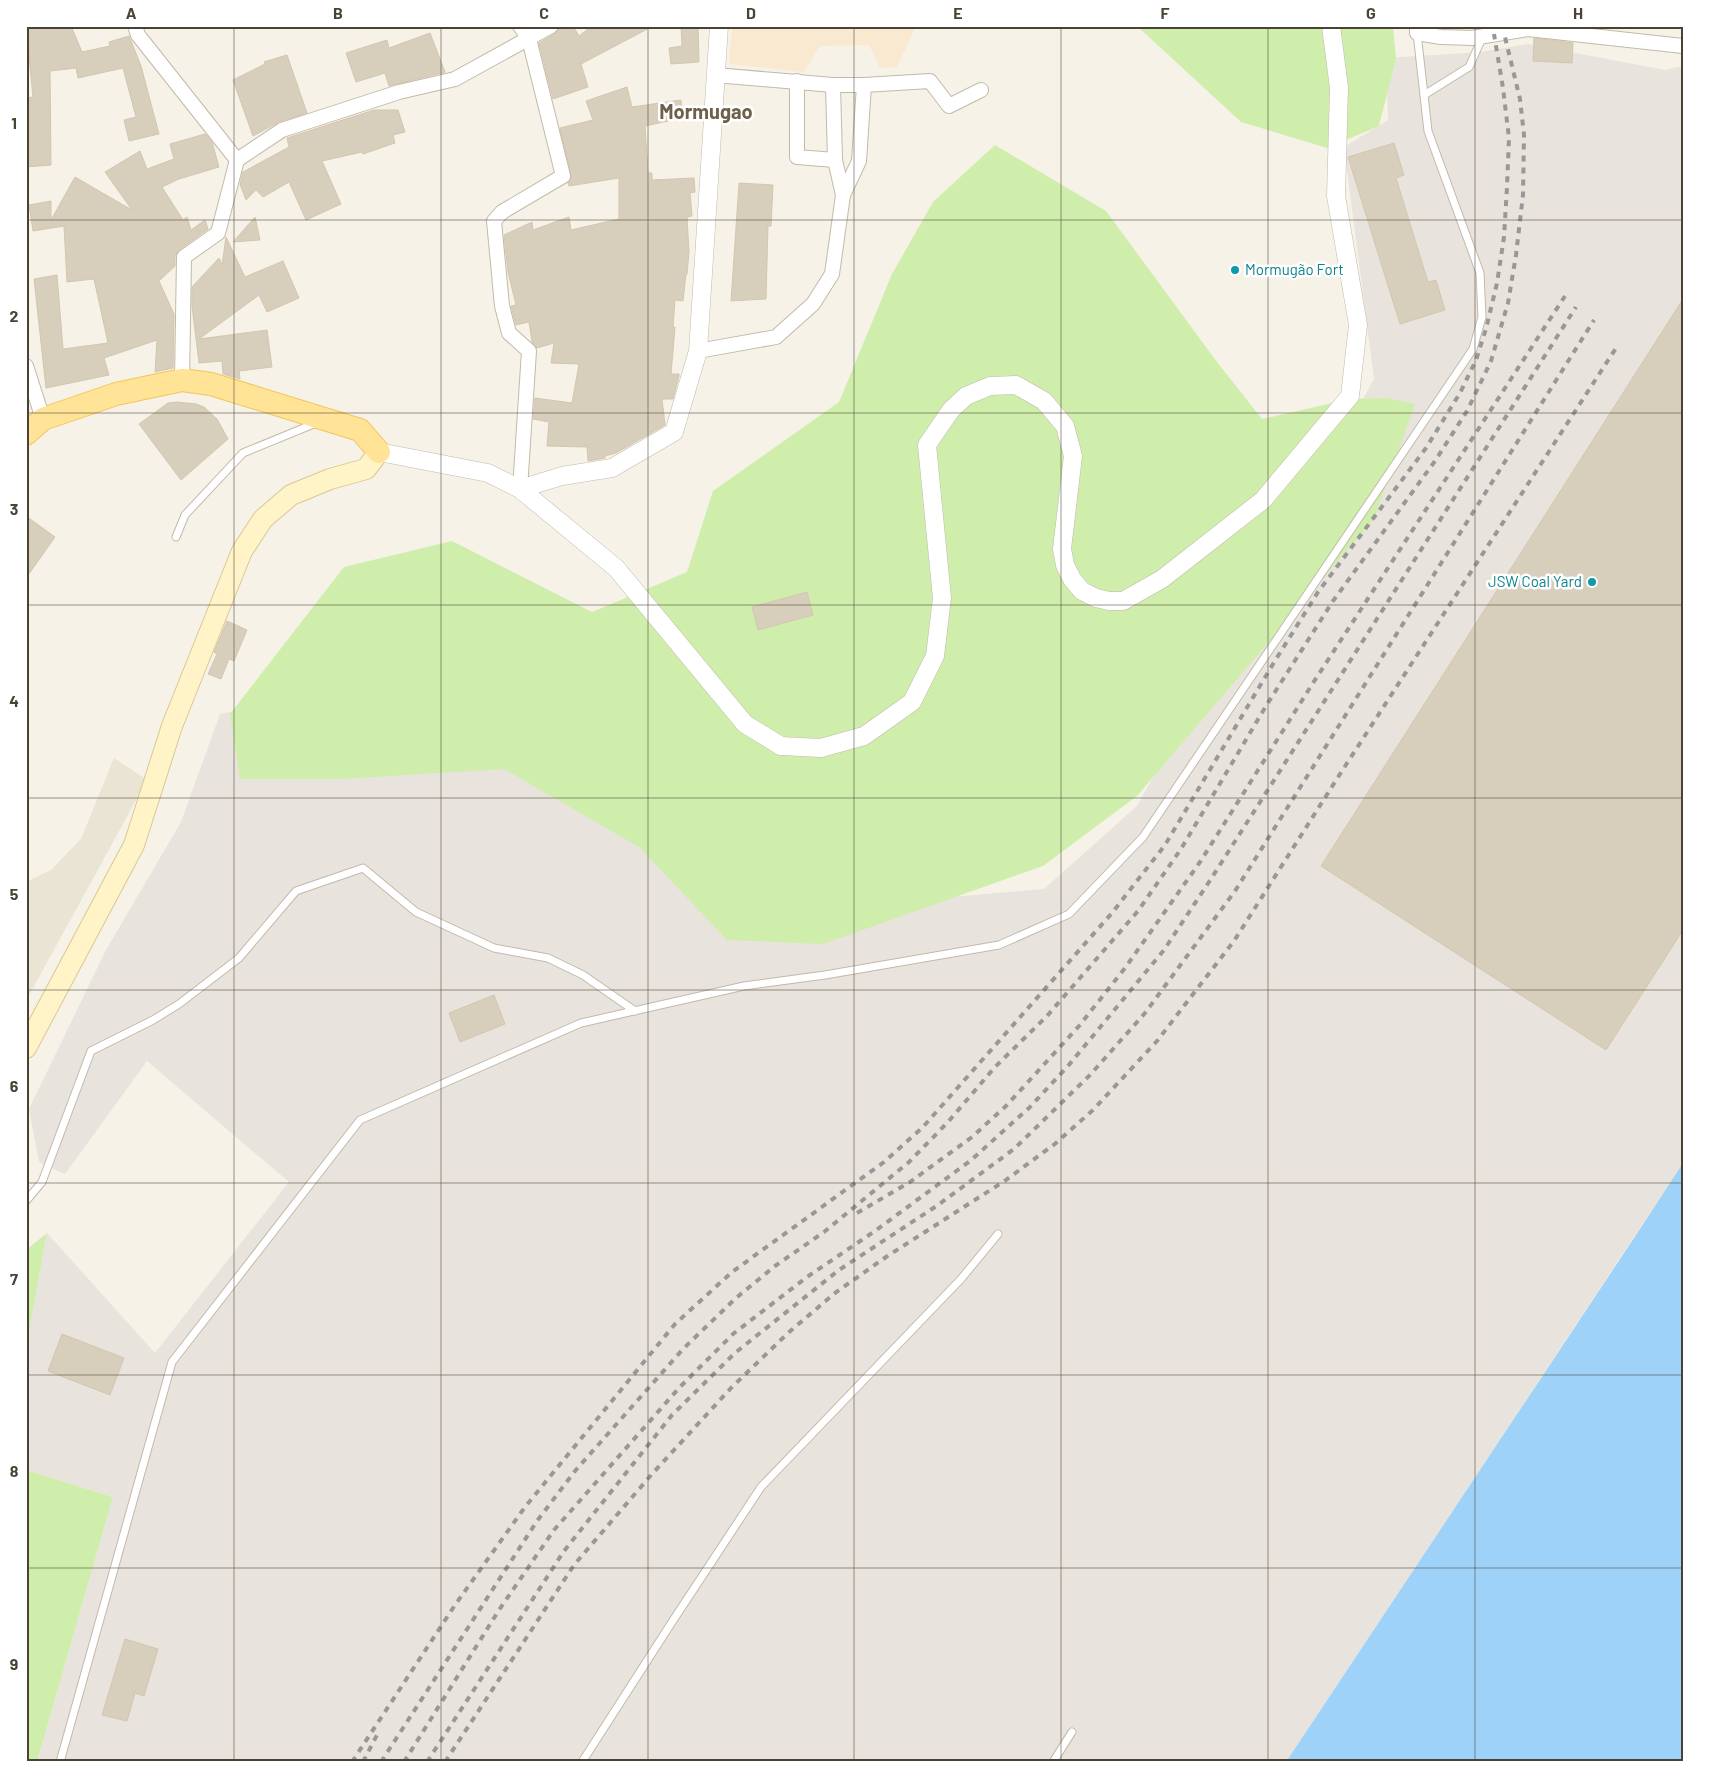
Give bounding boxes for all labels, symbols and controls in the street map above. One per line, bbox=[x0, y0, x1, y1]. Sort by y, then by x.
text: A bbox=[126, 3, 137, 22]
text: B bbox=[333, 3, 343, 22]
text: C bbox=[539, 3, 549, 22]
text: D bbox=[746, 3, 756, 22]
text: E bbox=[953, 3, 963, 22]
text: F bbox=[1161, 3, 1170, 22]
text: G bbox=[1366, 3, 1376, 22]
text: H bbox=[1573, 3, 1583, 22]
district label: Mormugao bbox=[659, 99, 753, 123]
text: 1 bbox=[11, 113, 17, 132]
place label: Mormugão Fort bbox=[1245, 260, 1344, 278]
marker: Mormugão Fort bbox=[1229, 264, 1241, 276]
text: 2 bbox=[10, 306, 19, 325]
text: 3 bbox=[10, 499, 18, 518]
place label: JSW Coal Yard bbox=[1488, 572, 1582, 590]
marker: JSW Coal Yard bbox=[1586, 576, 1598, 588]
text: 4 bbox=[9, 691, 19, 710]
text: 5 bbox=[10, 884, 19, 903]
text: 6 bbox=[10, 1076, 19, 1095]
text: 7 bbox=[10, 1269, 18, 1288]
text: 8 bbox=[10, 1461, 19, 1480]
text: 9 bbox=[10, 1654, 18, 1673]

